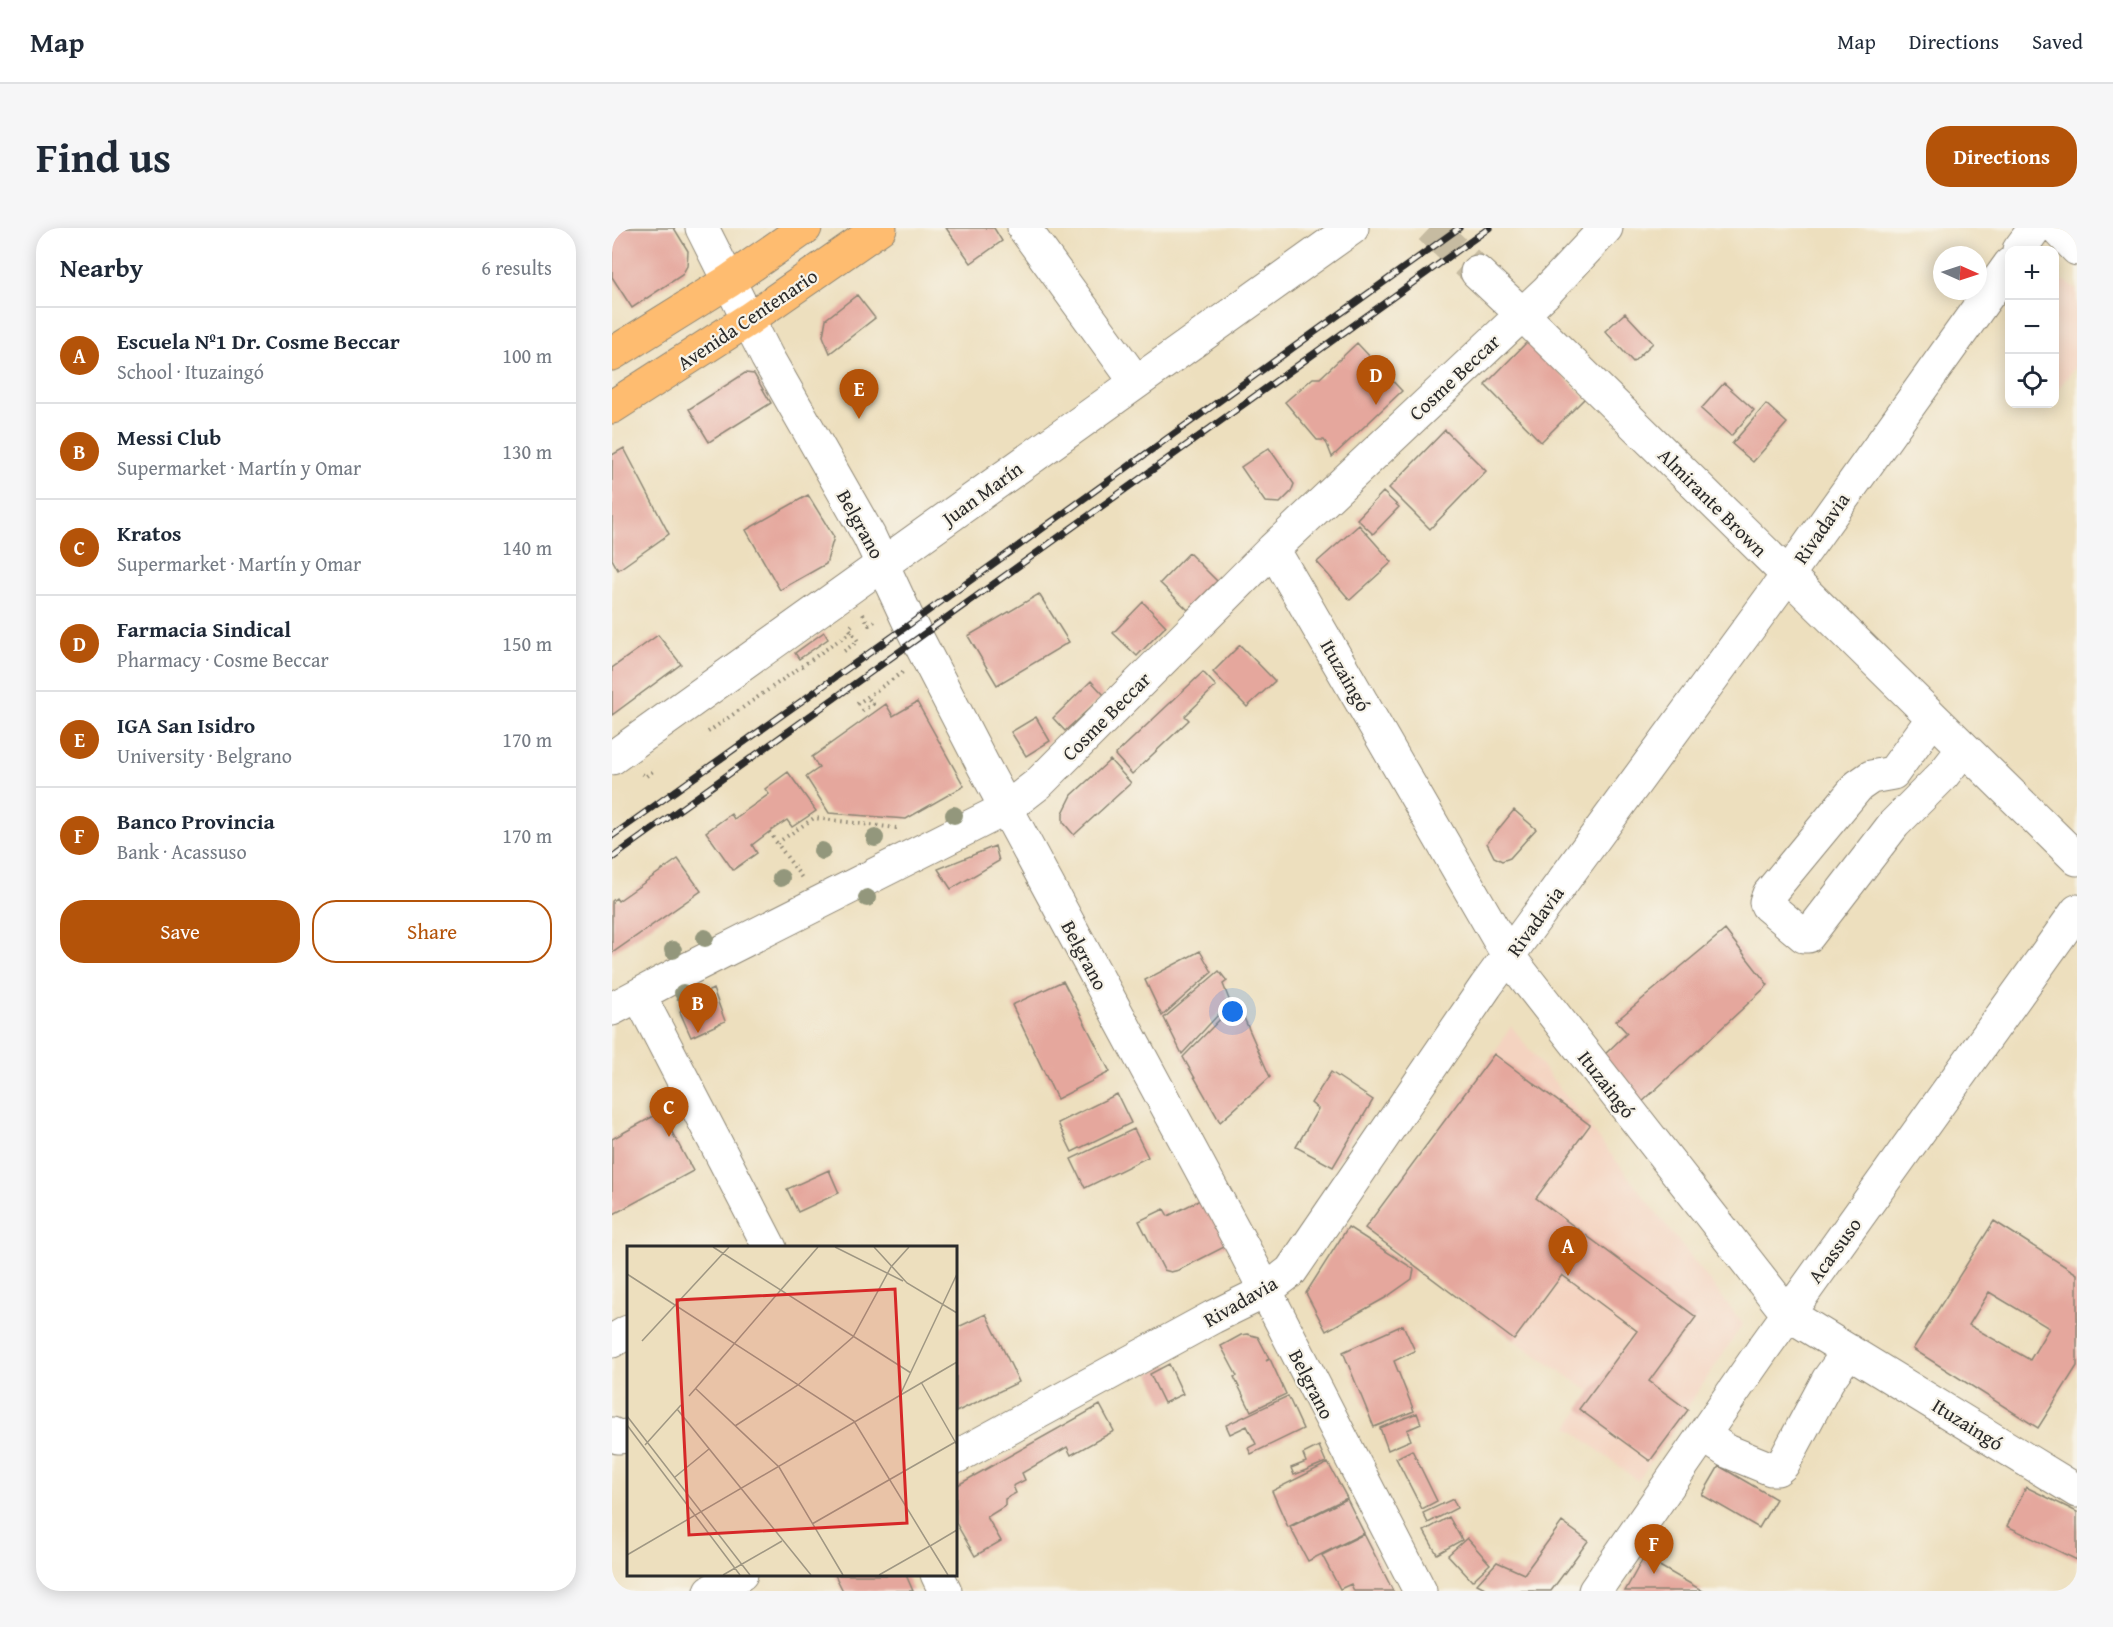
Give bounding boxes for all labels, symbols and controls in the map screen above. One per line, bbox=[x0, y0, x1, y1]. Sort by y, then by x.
text: Map bbox=[30, 21, 84, 62]
text: Map bbox=[1837, 26, 1876, 57]
text: Directions bbox=[1909, 26, 1999, 57]
text: Saved bbox=[2032, 26, 2083, 57]
text: Find us bbox=[36, 126, 171, 187]
button: Directions bbox=[1926, 126, 2077, 187]
north arrow bbox=[1933, 246, 1987, 300]
map controls bbox=[2005, 246, 2059, 408]
button: + bbox=[2005, 246, 2059, 300]
text: Nearby bbox=[60, 248, 143, 287]
text: 6 results bbox=[481, 253, 552, 282]
street label: Avenida Centenario bbox=[671, 261, 823, 377]
button: − bbox=[2005, 300, 2059, 354]
text: Escuela Nº1 Dr. Cosme Beccar bbox=[117, 325, 400, 357]
street label: Cosme Beccar bbox=[1402, 327, 1506, 427]
text: A bbox=[73, 341, 86, 370]
text: 100 m bbox=[502, 341, 552, 370]
button: locate bbox=[2005, 354, 2059, 408]
pin: D bbox=[1356, 356, 1395, 405]
text: School · Ituzaingó bbox=[117, 357, 264, 386]
pin: E bbox=[840, 370, 878, 419]
text: Messi Club bbox=[117, 421, 221, 453]
text: B bbox=[73, 437, 86, 466]
text: 130 m bbox=[502, 437, 552, 466]
street label: Almirante Brown bbox=[1652, 441, 1774, 563]
text: Supermarket · Martín y Omar bbox=[117, 453, 361, 482]
street label: Juan Marín bbox=[933, 454, 1028, 534]
street label: Belgrano bbox=[830, 484, 892, 564]
street label: Rivadavia bbox=[1786, 486, 1856, 569]
text: Kratos bbox=[117, 517, 182, 549]
text: C bbox=[74, 533, 85, 562]
text: 140 m bbox=[502, 533, 552, 562]
text: Supermarket · Martín y Omar bbox=[117, 549, 361, 578]
text: Farmacia Sindical bbox=[117, 613, 291, 645]
text: D bbox=[73, 629, 86, 658]
text: 150 m bbox=[502, 629, 552, 658]
street label: Ituzaingó bbox=[1314, 633, 1378, 717]
text: Pharmacy · Cosme Beccar bbox=[117, 645, 329, 674]
street label: Cosme Beccar bbox=[1055, 665, 1157, 767]
text: IGA San Isidro bbox=[117, 709, 255, 741]
text: E bbox=[74, 725, 85, 754]
text: 170 m bbox=[502, 725, 552, 754]
text: University · Belgrano bbox=[117, 741, 292, 770]
text: Banco Provincia bbox=[117, 805, 275, 837]
text: F bbox=[74, 821, 85, 850]
text: 170 m bbox=[502, 821, 552, 850]
text: Bank · Acassuso bbox=[117, 837, 247, 866]
street label: Rivadavia bbox=[1499, 879, 1571, 962]
button: Save bbox=[60, 900, 300, 963]
button: Share bbox=[312, 900, 552, 963]
street label: Belgrano bbox=[1055, 915, 1115, 995]
pin: B bbox=[678, 984, 718, 1033]
your location bbox=[1218, 997, 1247, 1026]
street label: Ituzaingó bbox=[1571, 1044, 1643, 1124]
pin: C bbox=[650, 1088, 688, 1137]
street label: Acassuso bbox=[1800, 1211, 1868, 1289]
pin: A bbox=[1548, 1226, 1588, 1276]
inset map bbox=[627, 1246, 957, 1576]
street label: Rivadavia bbox=[1198, 1268, 1283, 1334]
street label: Belgrano bbox=[1282, 1344, 1342, 1424]
street label: Ituzaingó bbox=[1927, 1391, 2009, 1457]
pin: F bbox=[1634, 1524, 1674, 1574]

